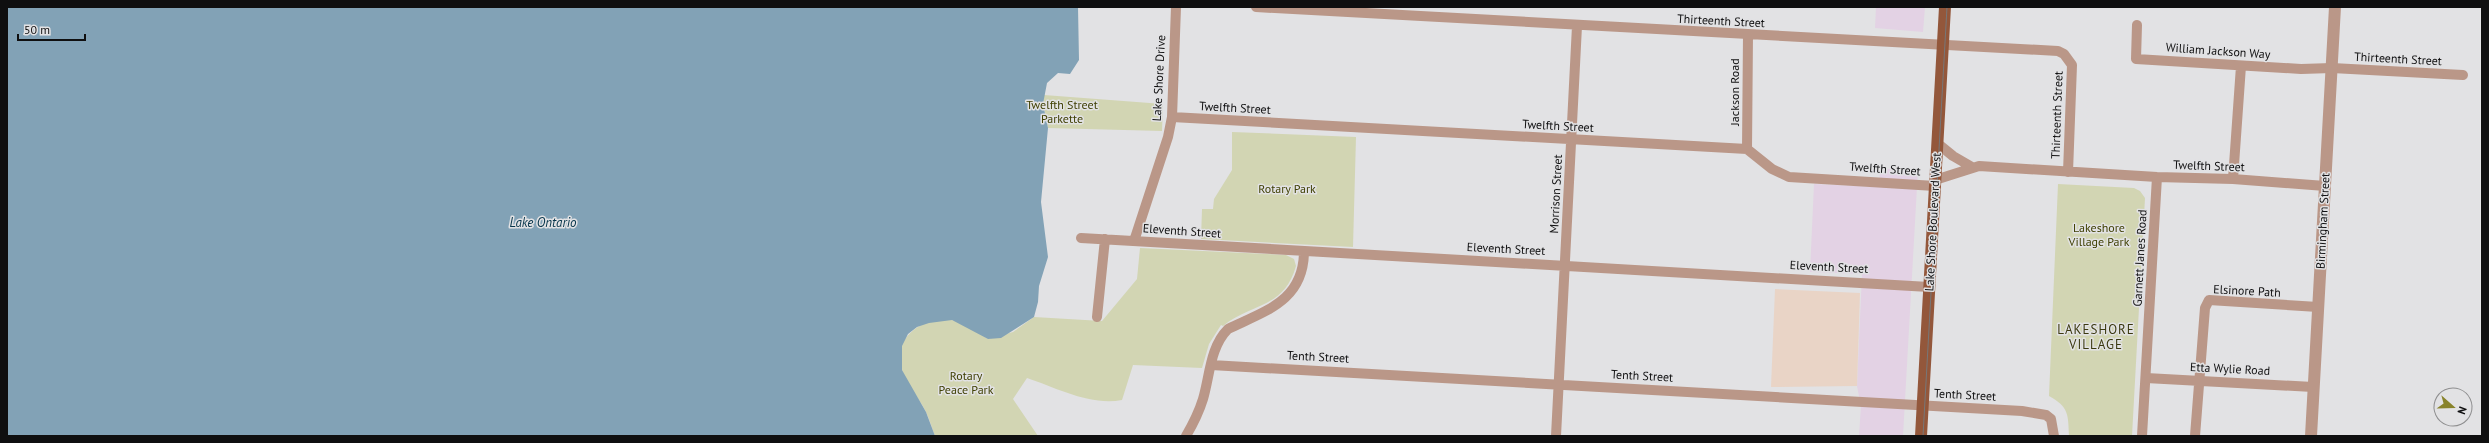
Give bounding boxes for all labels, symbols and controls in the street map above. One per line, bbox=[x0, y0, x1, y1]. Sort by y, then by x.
street label: Thirteenth Street bbox=[1677, 11, 1765, 30]
scale bar bbox=[18, 16, 85, 42]
text: 50 m bbox=[24, 22, 50, 37]
street label: Lake Shore Drive bbox=[1149, 34, 1168, 122]
street label: William Jackson Way bbox=[2165, 39, 2271, 62]
street label: Thirteenth Street bbox=[2354, 49, 2442, 68]
street label: Jackson Road bbox=[1727, 58, 1742, 127]
street label: Thirteenth Street bbox=[2047, 71, 2066, 159]
park label: Twelfth Street Parkette bbox=[1026, 97, 1098, 126]
street label: Twelfth Street bbox=[1199, 98, 1271, 117]
street label: Twelfth Street bbox=[1522, 116, 1594, 135]
street label: Lake Shore Boulevard West bbox=[1921, 152, 1944, 292]
street label: Morrison Street bbox=[1546, 154, 1565, 234]
street label: Twelfth Street bbox=[2173, 157, 2245, 174]
street label: Twelfth Street bbox=[1849, 159, 1921, 178]
street label: Birmingham Street bbox=[2312, 172, 2333, 269]
park label: Rotary Park bbox=[1258, 181, 1316, 196]
street label: Garnett Janes Road bbox=[2129, 209, 2150, 307]
water label: Lake Ontario bbox=[509, 214, 577, 231]
street label: Eleventh Street bbox=[1142, 220, 1222, 241]
park label: Lakeshore Village Park bbox=[2068, 220, 2130, 249]
street label: Eleventh Street bbox=[1466, 239, 1546, 258]
street label: Eleventh Street bbox=[1789, 257, 1869, 276]
street label: Elsinore Path bbox=[2213, 281, 2281, 300]
district label: LAKESHORE VILLAGE bbox=[2057, 321, 2135, 353]
street label: Tenth Street bbox=[1287, 347, 1350, 366]
street label: Etta Wylie Road bbox=[2190, 359, 2270, 378]
street label: Tenth Street bbox=[1611, 366, 1674, 385]
park label: Rotary Peace Park bbox=[939, 368, 994, 397]
street label: Tenth Street bbox=[1934, 385, 1997, 404]
north arrow bbox=[2433, 387, 2473, 427]
text: N bbox=[2455, 405, 2470, 416]

